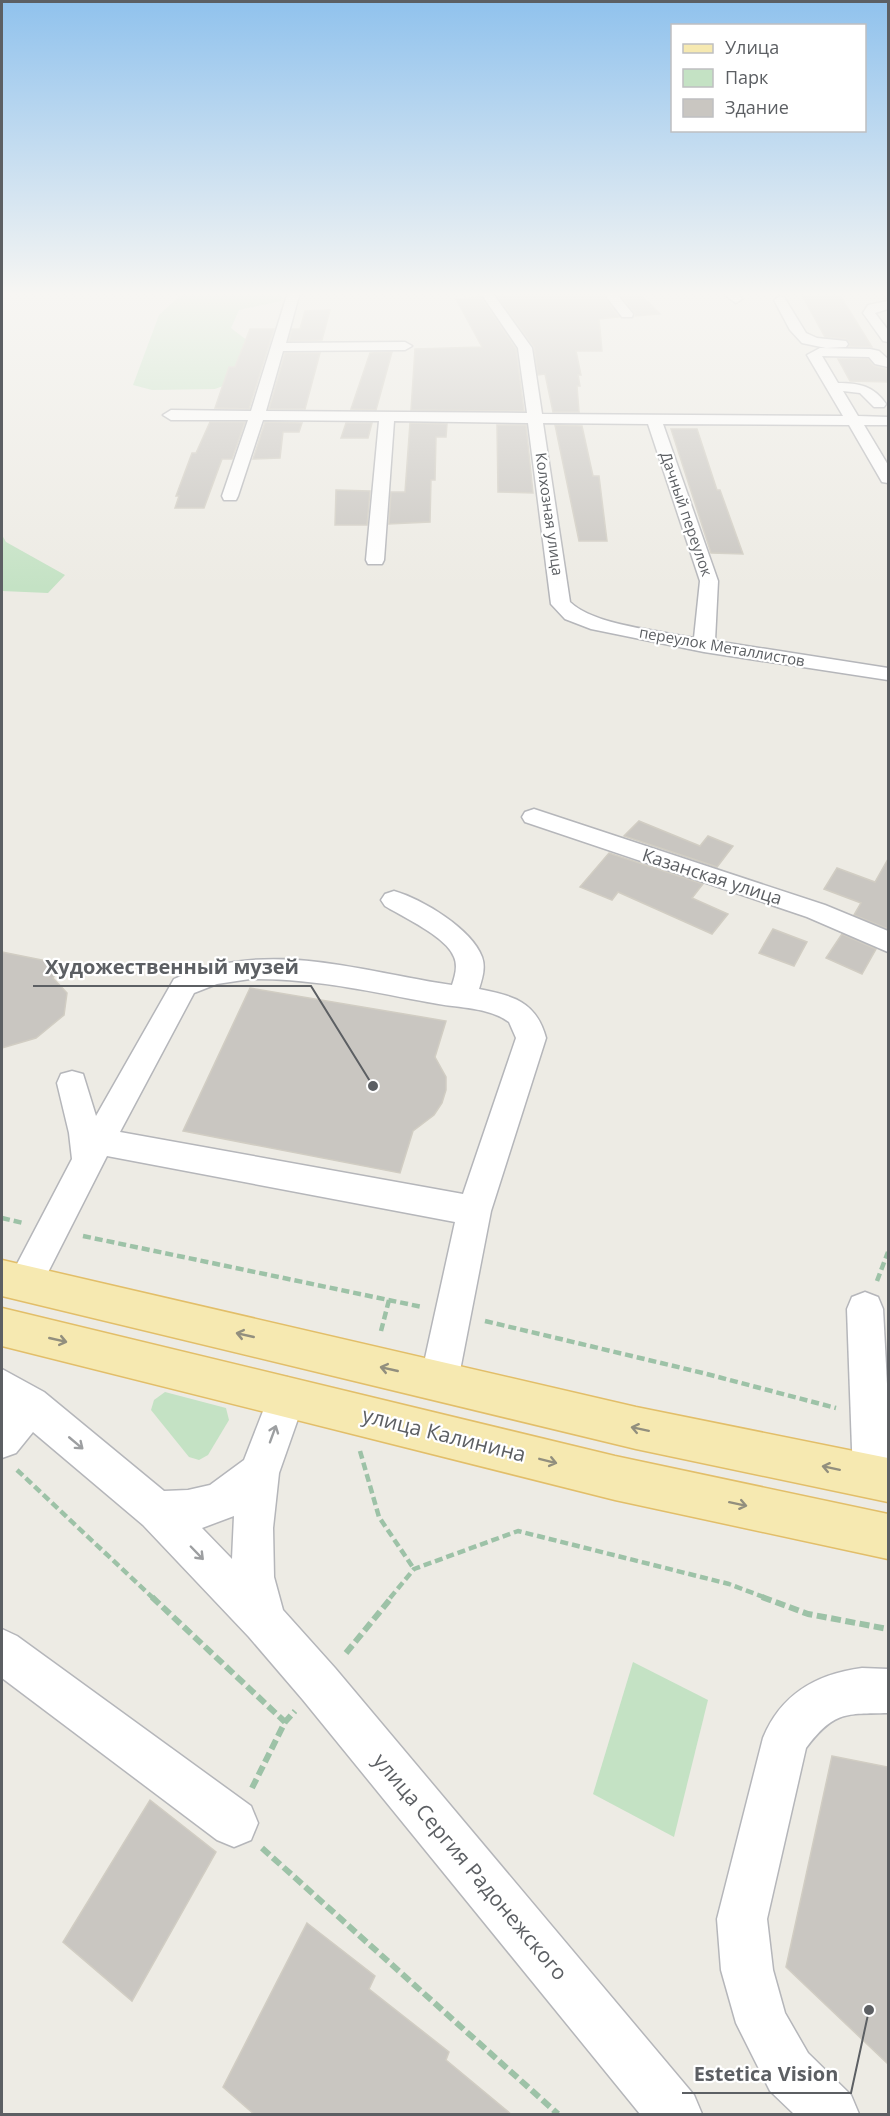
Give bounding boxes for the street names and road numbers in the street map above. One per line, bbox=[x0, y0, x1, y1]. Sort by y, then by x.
street label: Дачный переулок bbox=[656, 449, 718, 579]
street label: Колхозная улица bbox=[531, 451, 569, 577]
street label: переулок Металлистов bbox=[638, 622, 807, 670]
street label: Казанская улица bbox=[639, 842, 785, 910]
street label: улица Калинина bbox=[360, 1400, 529, 1468]
street label: улица Сергия Радонежского bbox=[367, 1747, 574, 1986]

